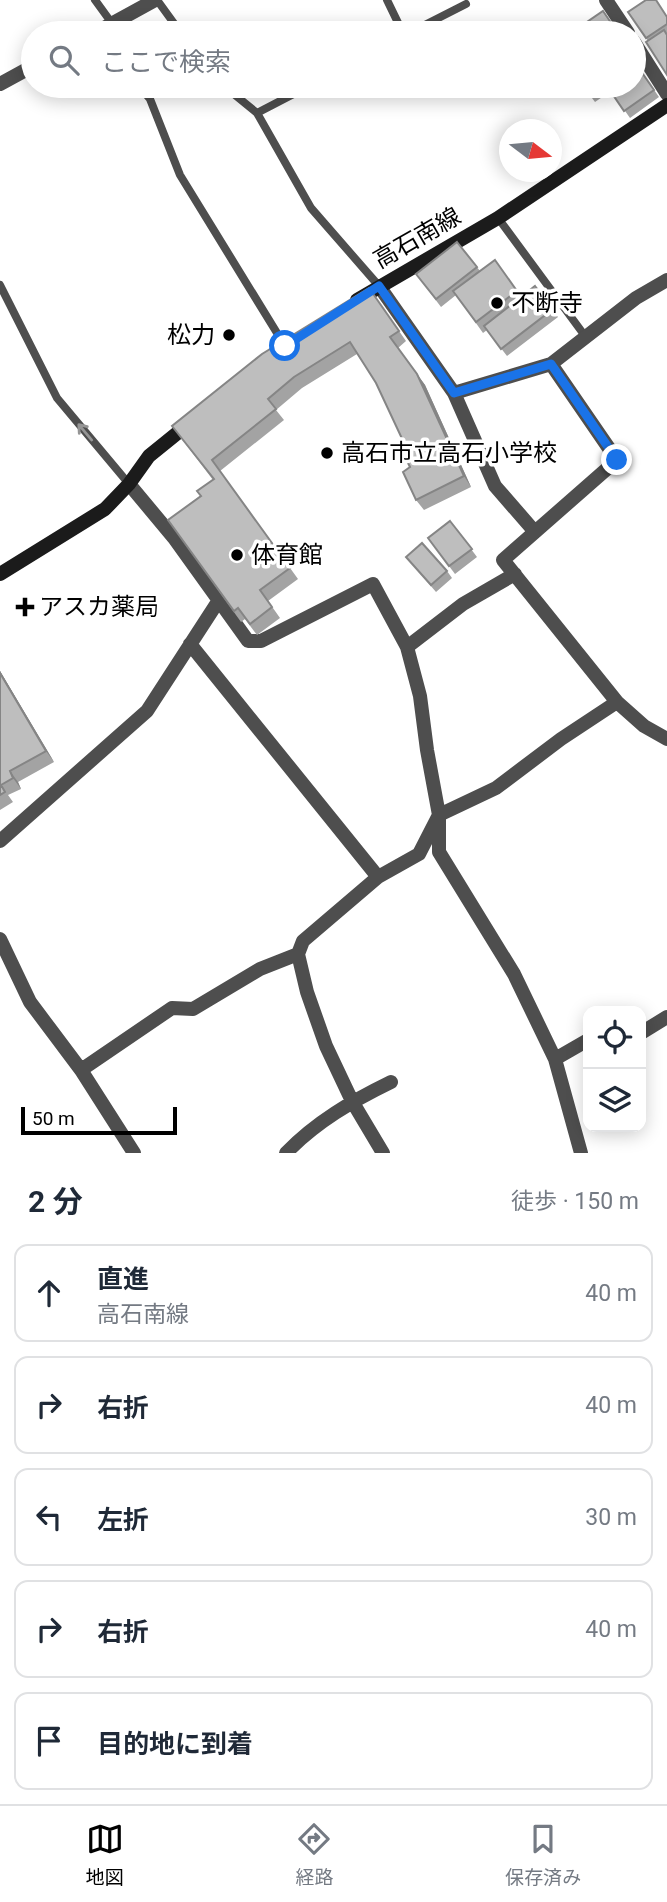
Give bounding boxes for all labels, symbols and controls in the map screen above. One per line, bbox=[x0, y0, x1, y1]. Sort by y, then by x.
search box bbox=[21, 21, 646, 98]
icon: search bbox=[45, 41, 83, 79]
text: ここで検索 bbox=[101, 47, 231, 77]
north arrow bbox=[499, 119, 562, 182]
street label: 高石南線 bbox=[368, 202, 466, 274]
place label: 不断寺 bbox=[511, 289, 583, 317]
marker: 不断寺 bbox=[489, 295, 505, 311]
place label: 松力 bbox=[167, 321, 215, 349]
marker: 松力 bbox=[221, 327, 237, 343]
route start bbox=[269, 330, 300, 361]
one-way arrow bbox=[77, 423, 93, 441]
place label: 高石市立高石小学校 bbox=[341, 439, 557, 467]
route end bbox=[601, 444, 632, 475]
marker: 高石市立高石小学校 bbox=[319, 445, 335, 461]
place label: 体育館 bbox=[251, 541, 323, 569]
marker: 体育館 bbox=[229, 547, 245, 563]
place label: アスカ薬局 bbox=[39, 593, 159, 621]
marker: アスカ薬局 bbox=[17, 599, 33, 615]
map controls bbox=[583, 1006, 646, 1132]
button: locate bbox=[583, 1006, 646, 1069]
button: layers bbox=[583, 1069, 646, 1132]
scale bar bbox=[21, 1104, 177, 1136]
text: 50 m bbox=[32, 1107, 75, 1130]
text: 2 分 bbox=[28, 1184, 83, 1219]
text: 徒歩 · 150 m bbox=[511, 1188, 639, 1215]
text: 直進 bbox=[97, 1264, 149, 1294]
icon: ahead bbox=[30, 1274, 68, 1312]
text: 40 m bbox=[585, 1280, 637, 1307]
text: 高石南線 bbox=[97, 1301, 189, 1328]
icon: right bbox=[30, 1386, 68, 1424]
text: 40 m bbox=[585, 1392, 637, 1419]
text: 右折 bbox=[97, 1393, 149, 1423]
icon: left bbox=[30, 1498, 68, 1536]
text: 30 m bbox=[585, 1504, 637, 1531]
text: 左折 bbox=[97, 1505, 149, 1535]
icon: right bbox=[30, 1610, 68, 1648]
text: 40 m bbox=[585, 1616, 637, 1643]
text: 右折 bbox=[97, 1617, 149, 1647]
icon: arrive bbox=[30, 1722, 68, 1760]
text: 目的地に到着 bbox=[97, 1729, 253, 1759]
tab: 地図 bbox=[86, 1820, 124, 1889]
tab: 経路 bbox=[295, 1820, 333, 1889]
tab: 保存済み bbox=[505, 1820, 581, 1889]

